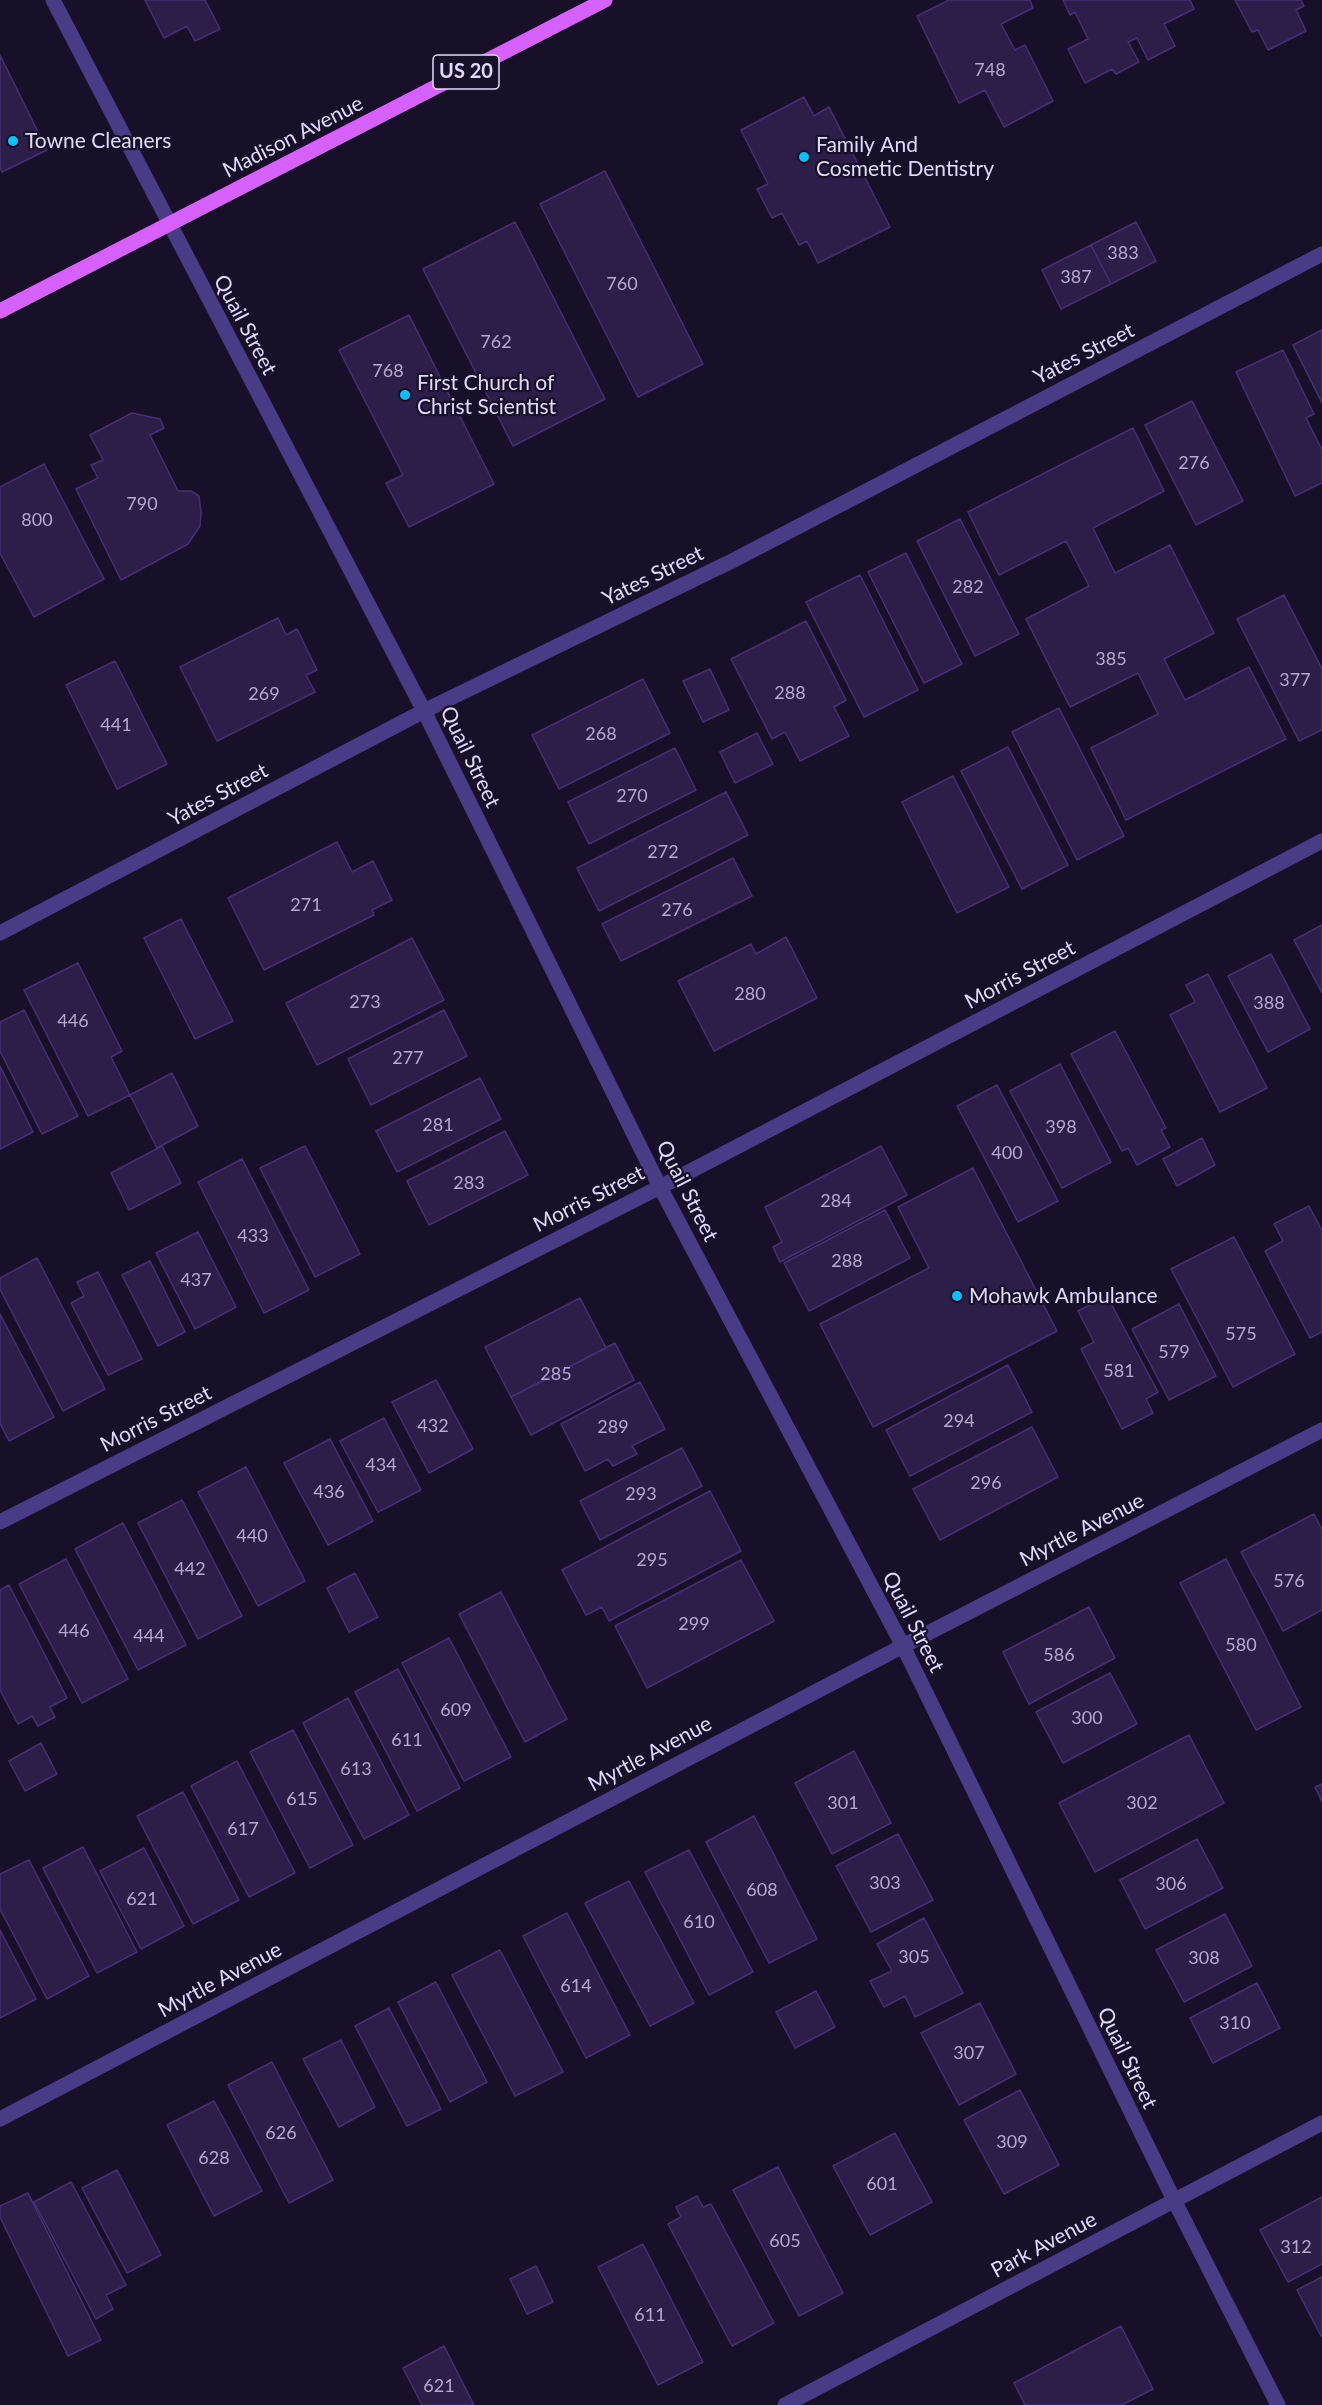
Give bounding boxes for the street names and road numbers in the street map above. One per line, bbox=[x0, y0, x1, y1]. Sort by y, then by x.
road number: US 20 bbox=[433, 55, 499, 89]
street label: Madison Avenue bbox=[219, 91, 367, 183]
street label: Quail Street bbox=[208, 271, 282, 379]
street label: Yates Street bbox=[1030, 318, 1138, 390]
street label: Yates Street bbox=[598, 541, 708, 611]
street label: Quail Street bbox=[435, 702, 505, 812]
street label: Yates Street bbox=[164, 758, 272, 832]
street label: Morris Street bbox=[961, 935, 1079, 1015]
street label: Quail Street bbox=[651, 1137, 723, 1245]
street label: Morris Street bbox=[529, 1160, 649, 1238]
street label: Morris Street bbox=[96, 1380, 216, 1458]
street label: Myrtle Avenue bbox=[1016, 1488, 1148, 1572]
street label: Quail Street bbox=[877, 1568, 949, 1676]
street label: Myrtle Avenue bbox=[584, 1711, 716, 1797]
street label: Myrtle Avenue bbox=[154, 1937, 286, 2023]
street label: Quail Street bbox=[1092, 2003, 1162, 2113]
street label: Park Avenue bbox=[987, 2207, 1101, 2283]

